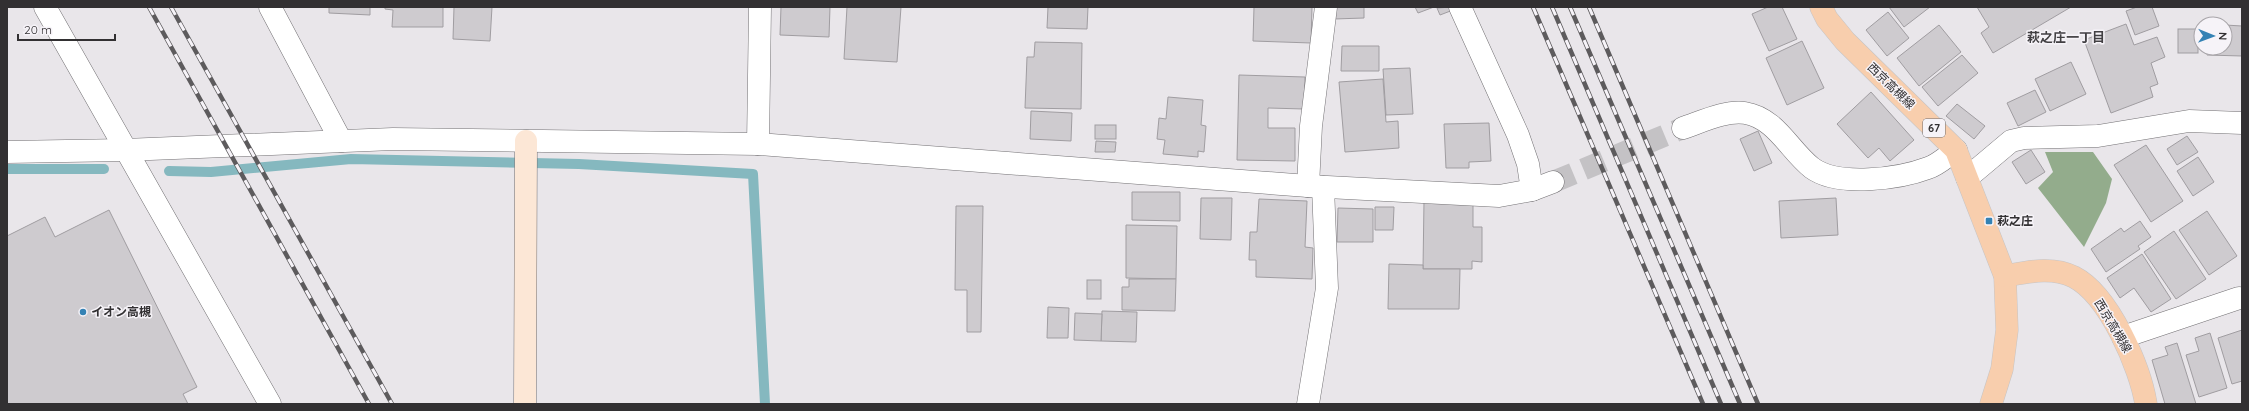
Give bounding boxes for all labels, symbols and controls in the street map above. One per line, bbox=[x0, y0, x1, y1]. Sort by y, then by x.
scale bar bbox=[18, 16, 115, 42]
north arrow bbox=[2193, 16, 2233, 56]
text: 20 m bbox=[24, 22, 52, 37]
district label: 萩之庄一丁目 bbox=[2027, 29, 2105, 45]
text: N bbox=[2216, 32, 2230, 40]
street label: 西京高槻線 bbox=[1865, 59, 1918, 112]
road number: 67 bbox=[1923, 119, 1945, 137]
place label: 萩之庄 bbox=[1997, 213, 2033, 228]
marker: 萩之庄 bbox=[1984, 216, 1994, 226]
street label: 西京高槻線 bbox=[2092, 296, 2135, 355]
place label: イオン高槻 bbox=[91, 304, 151, 319]
marker: イオン高槻 bbox=[78, 307, 88, 317]

